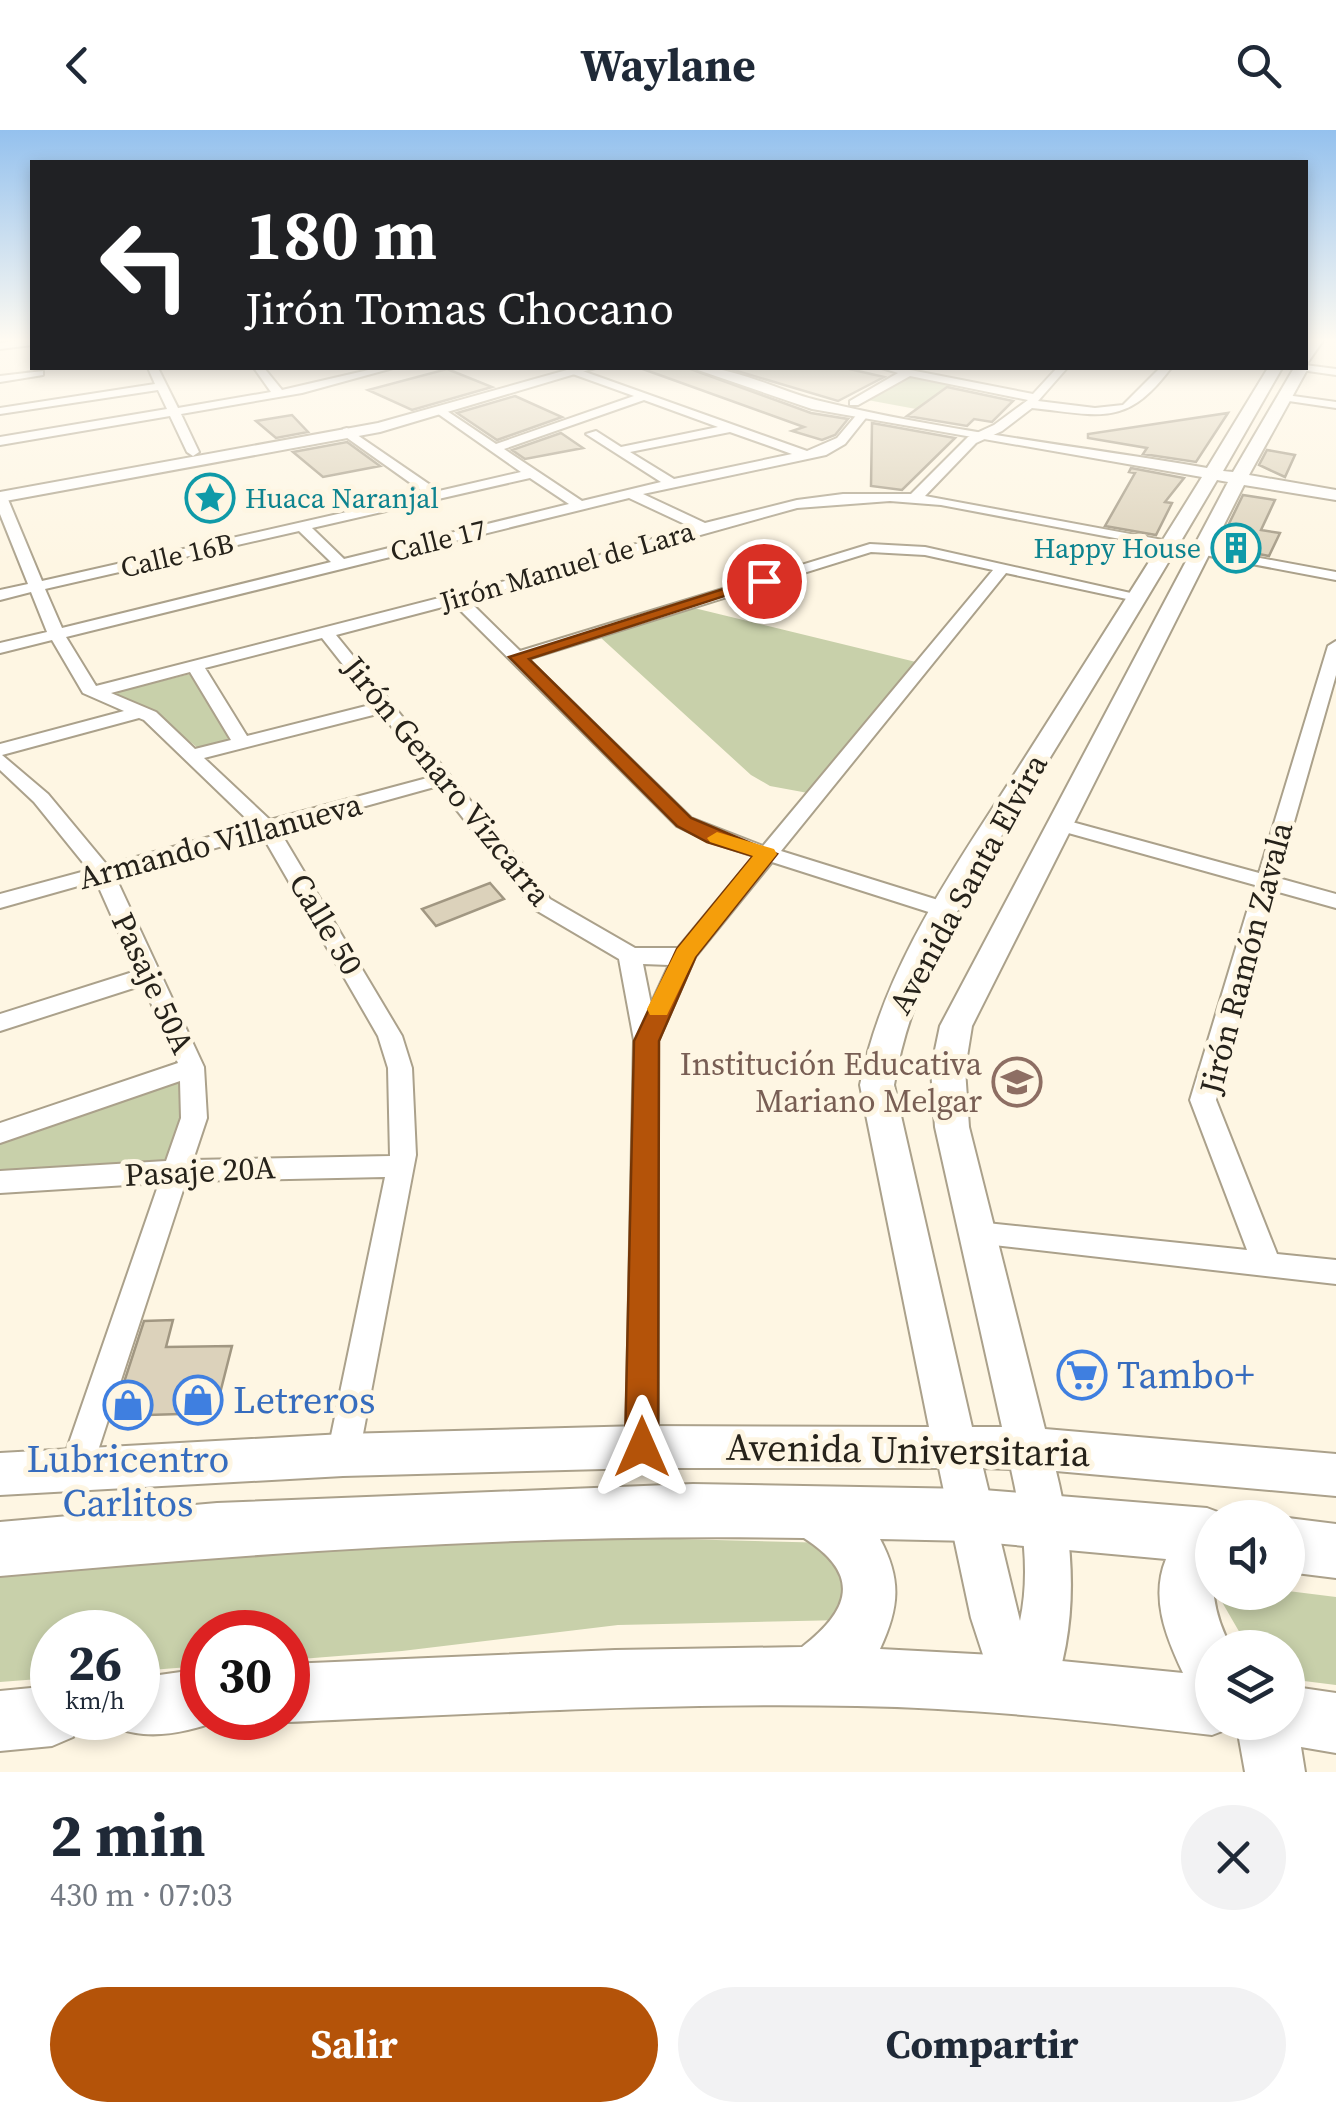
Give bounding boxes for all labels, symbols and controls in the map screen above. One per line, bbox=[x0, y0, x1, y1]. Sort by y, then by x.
text: Waylane bbox=[580, 34, 756, 96]
icon: back bbox=[50, 38, 105, 93]
icon: search bbox=[1231, 38, 1286, 93]
text: 180 m bbox=[245, 186, 437, 282]
icon: left bbox=[80, 200, 210, 330]
text: Jirón Tomas Chocano bbox=[245, 277, 674, 339]
place icon: Huaca Naranjal bbox=[184, 472, 236, 524]
place label: Huaca Naranjal bbox=[245, 479, 439, 517]
street label: Calle 17 bbox=[386, 510, 490, 570]
street label: Jirón Manuel de Lara bbox=[435, 511, 699, 621]
building icon: Happy House bbox=[1210, 522, 1262, 574]
street label: Calle 16B bbox=[117, 524, 237, 586]
place label: Happy House bbox=[1034, 529, 1201, 567]
pin bbox=[722, 539, 807, 624]
icon: arrive bbox=[737, 554, 792, 609]
street label: Jirón Genaro Vizcarra bbox=[332, 646, 562, 916]
street label: Avenida Santa Elvira bbox=[878, 745, 1058, 1022]
street label: Armando Villanueva bbox=[73, 782, 367, 900]
street label: Jirón Ramón Zavala bbox=[1188, 817, 1304, 1100]
street label: Calle 50 bbox=[278, 865, 374, 983]
street label: Pasaje 50A bbox=[101, 905, 205, 1061]
place label: Institución Educativa Mariano Melgar bbox=[680, 1042, 983, 1123]
school or university icon: Institución Educativa Mariano Melgar bbox=[991, 1056, 1043, 1108]
street label: Pasaje 20A bbox=[123, 1145, 277, 1197]
supermarket icon: Tambo+ bbox=[1056, 1349, 1108, 1401]
place label: Tambo+ bbox=[1117, 1349, 1255, 1401]
shop icon: Letreros bbox=[172, 1374, 224, 1426]
place label: Letreros bbox=[233, 1374, 376, 1426]
shop icon: Lubricentro Carlitos bbox=[102, 1379, 154, 1431]
position arrow bbox=[590, 1395, 694, 1499]
street label: Avenida Universitaria bbox=[725, 1421, 1091, 1479]
place label: Lubricentro Carlitos bbox=[27, 1433, 229, 1529]
map controls bbox=[1195, 1500, 1305, 1740]
button: sound bbox=[1195, 1500, 1305, 1610]
speed limit sign: 30 bbox=[180, 1610, 310, 1740]
text: 26 bbox=[68, 1628, 122, 1697]
button: layers bbox=[1195, 1630, 1305, 1740]
text: km/h bbox=[65, 1683, 125, 1717]
text: 2 min bbox=[50, 1794, 206, 1876]
button: close bbox=[1181, 1805, 1286, 1910]
text: 430 m · 07:03 bbox=[50, 1873, 232, 1917]
button: Salir bbox=[50, 1987, 658, 2102]
button: Compartir bbox=[678, 1987, 1286, 2102]

